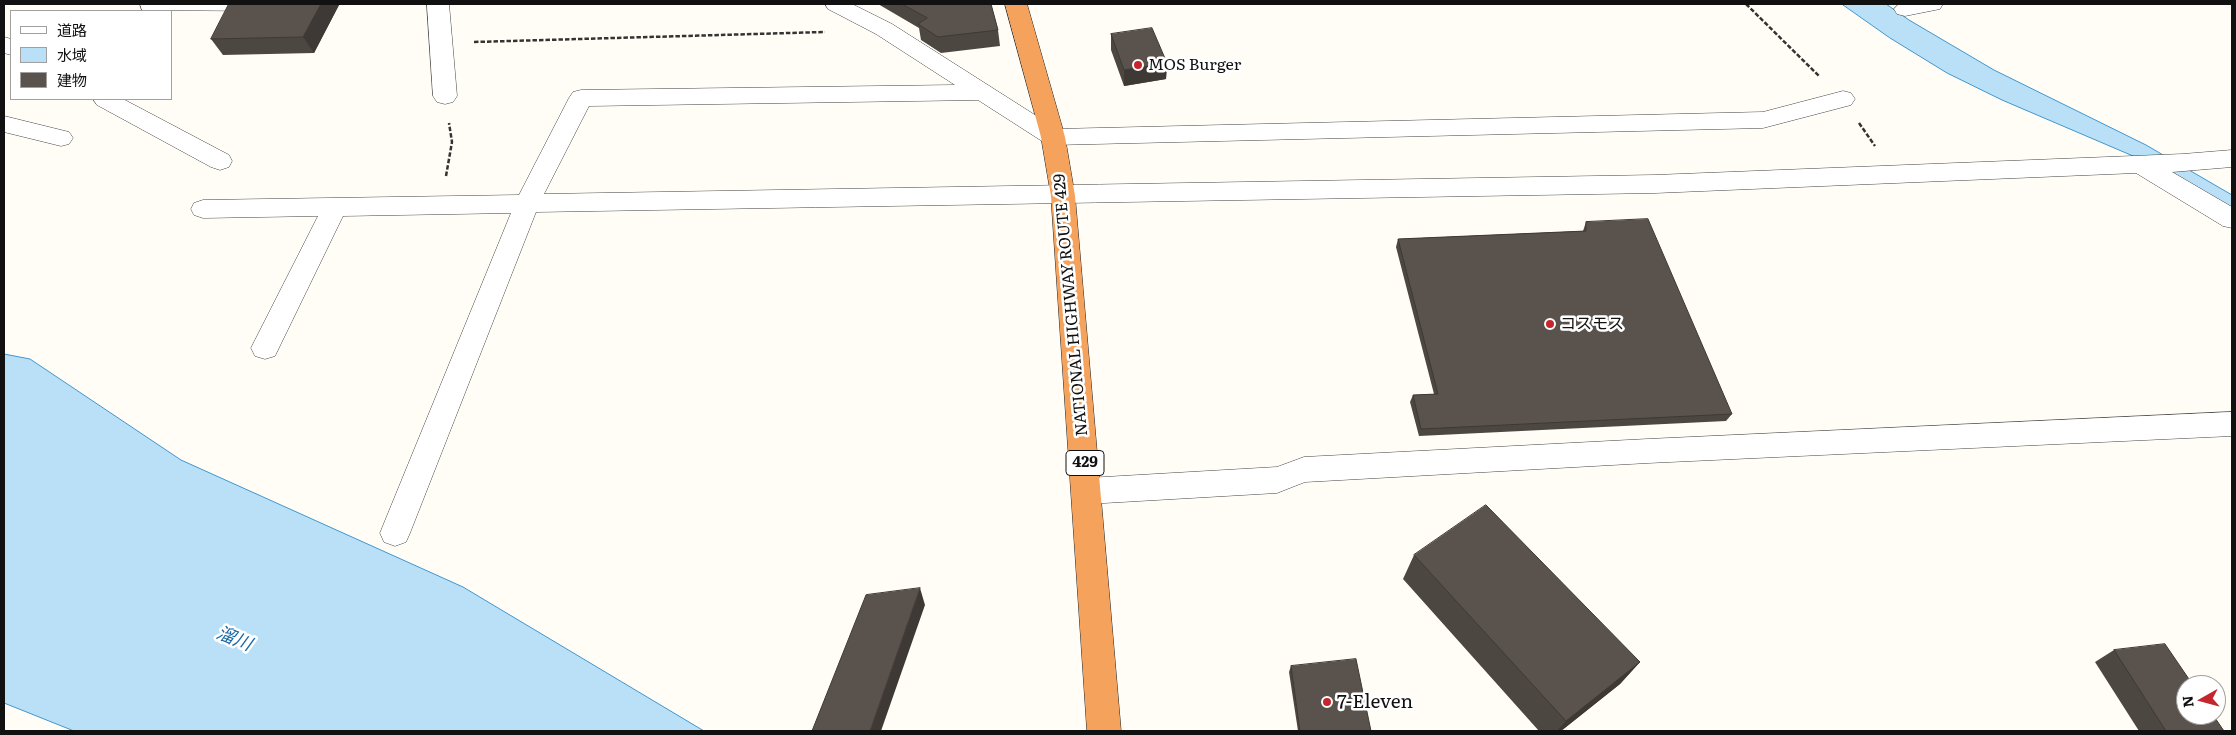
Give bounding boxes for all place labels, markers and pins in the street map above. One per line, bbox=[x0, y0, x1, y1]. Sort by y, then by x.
place label: MOS Burger bbox=[1148, 55, 1241, 75]
marker: MOS Burger bbox=[1132, 59, 1144, 71]
place label: コスモス bbox=[1560, 314, 1624, 334]
marker: コスモス bbox=[1544, 318, 1556, 330]
place label: 7-Eleven bbox=[1337, 691, 1413, 713]
marker: 7-Eleven bbox=[1321, 696, 1333, 708]

